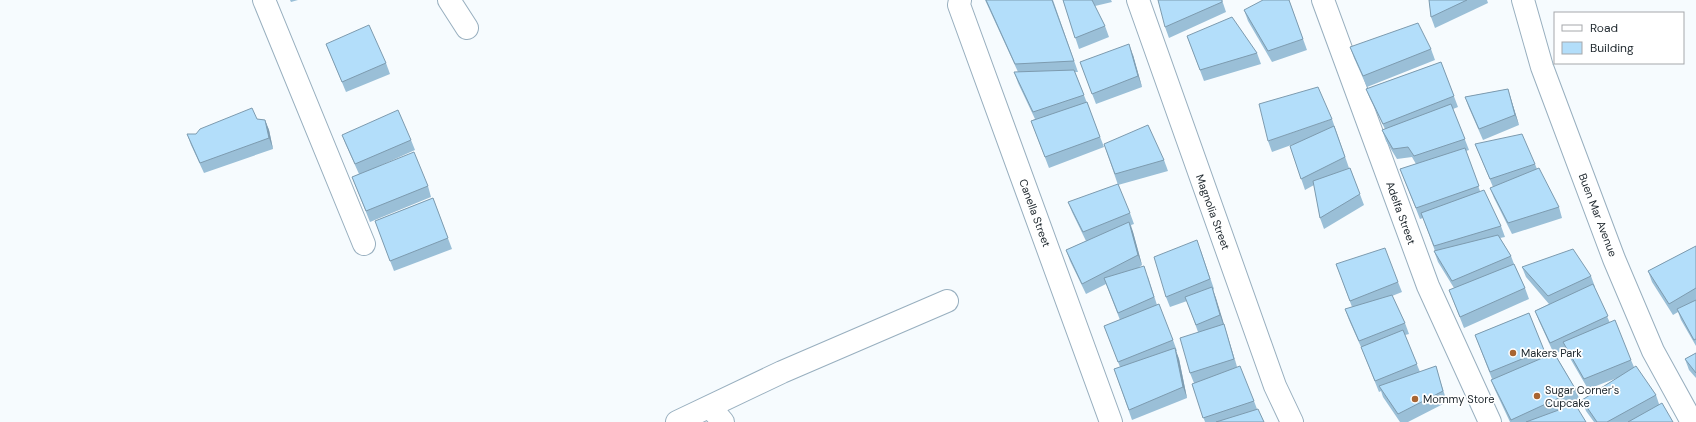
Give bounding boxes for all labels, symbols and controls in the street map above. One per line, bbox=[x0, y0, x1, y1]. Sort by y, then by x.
legend bbox=[1554, 12, 1684, 64]
text: Road bbox=[1590, 20, 1618, 36]
text: Building bbox=[1590, 40, 1634, 56]
street label: Buen Mar Avenue bbox=[1576, 171, 1620, 259]
street label: Magnolia Street bbox=[1193, 172, 1233, 252]
street label: Canella Street bbox=[1016, 177, 1054, 249]
street label: Adelfa Street bbox=[1383, 179, 1419, 247]
place label: Makers Park bbox=[1521, 346, 1582, 360]
marker: Makers Park bbox=[1508, 348, 1518, 358]
place label: Sugar Corner's Cupcake bbox=[1545, 383, 1619, 410]
marker: Sugar Corner's Cupcake bbox=[1532, 391, 1542, 401]
place label: Mommy Store bbox=[1423, 392, 1494, 406]
marker: Mommy Store bbox=[1410, 394, 1420, 404]

